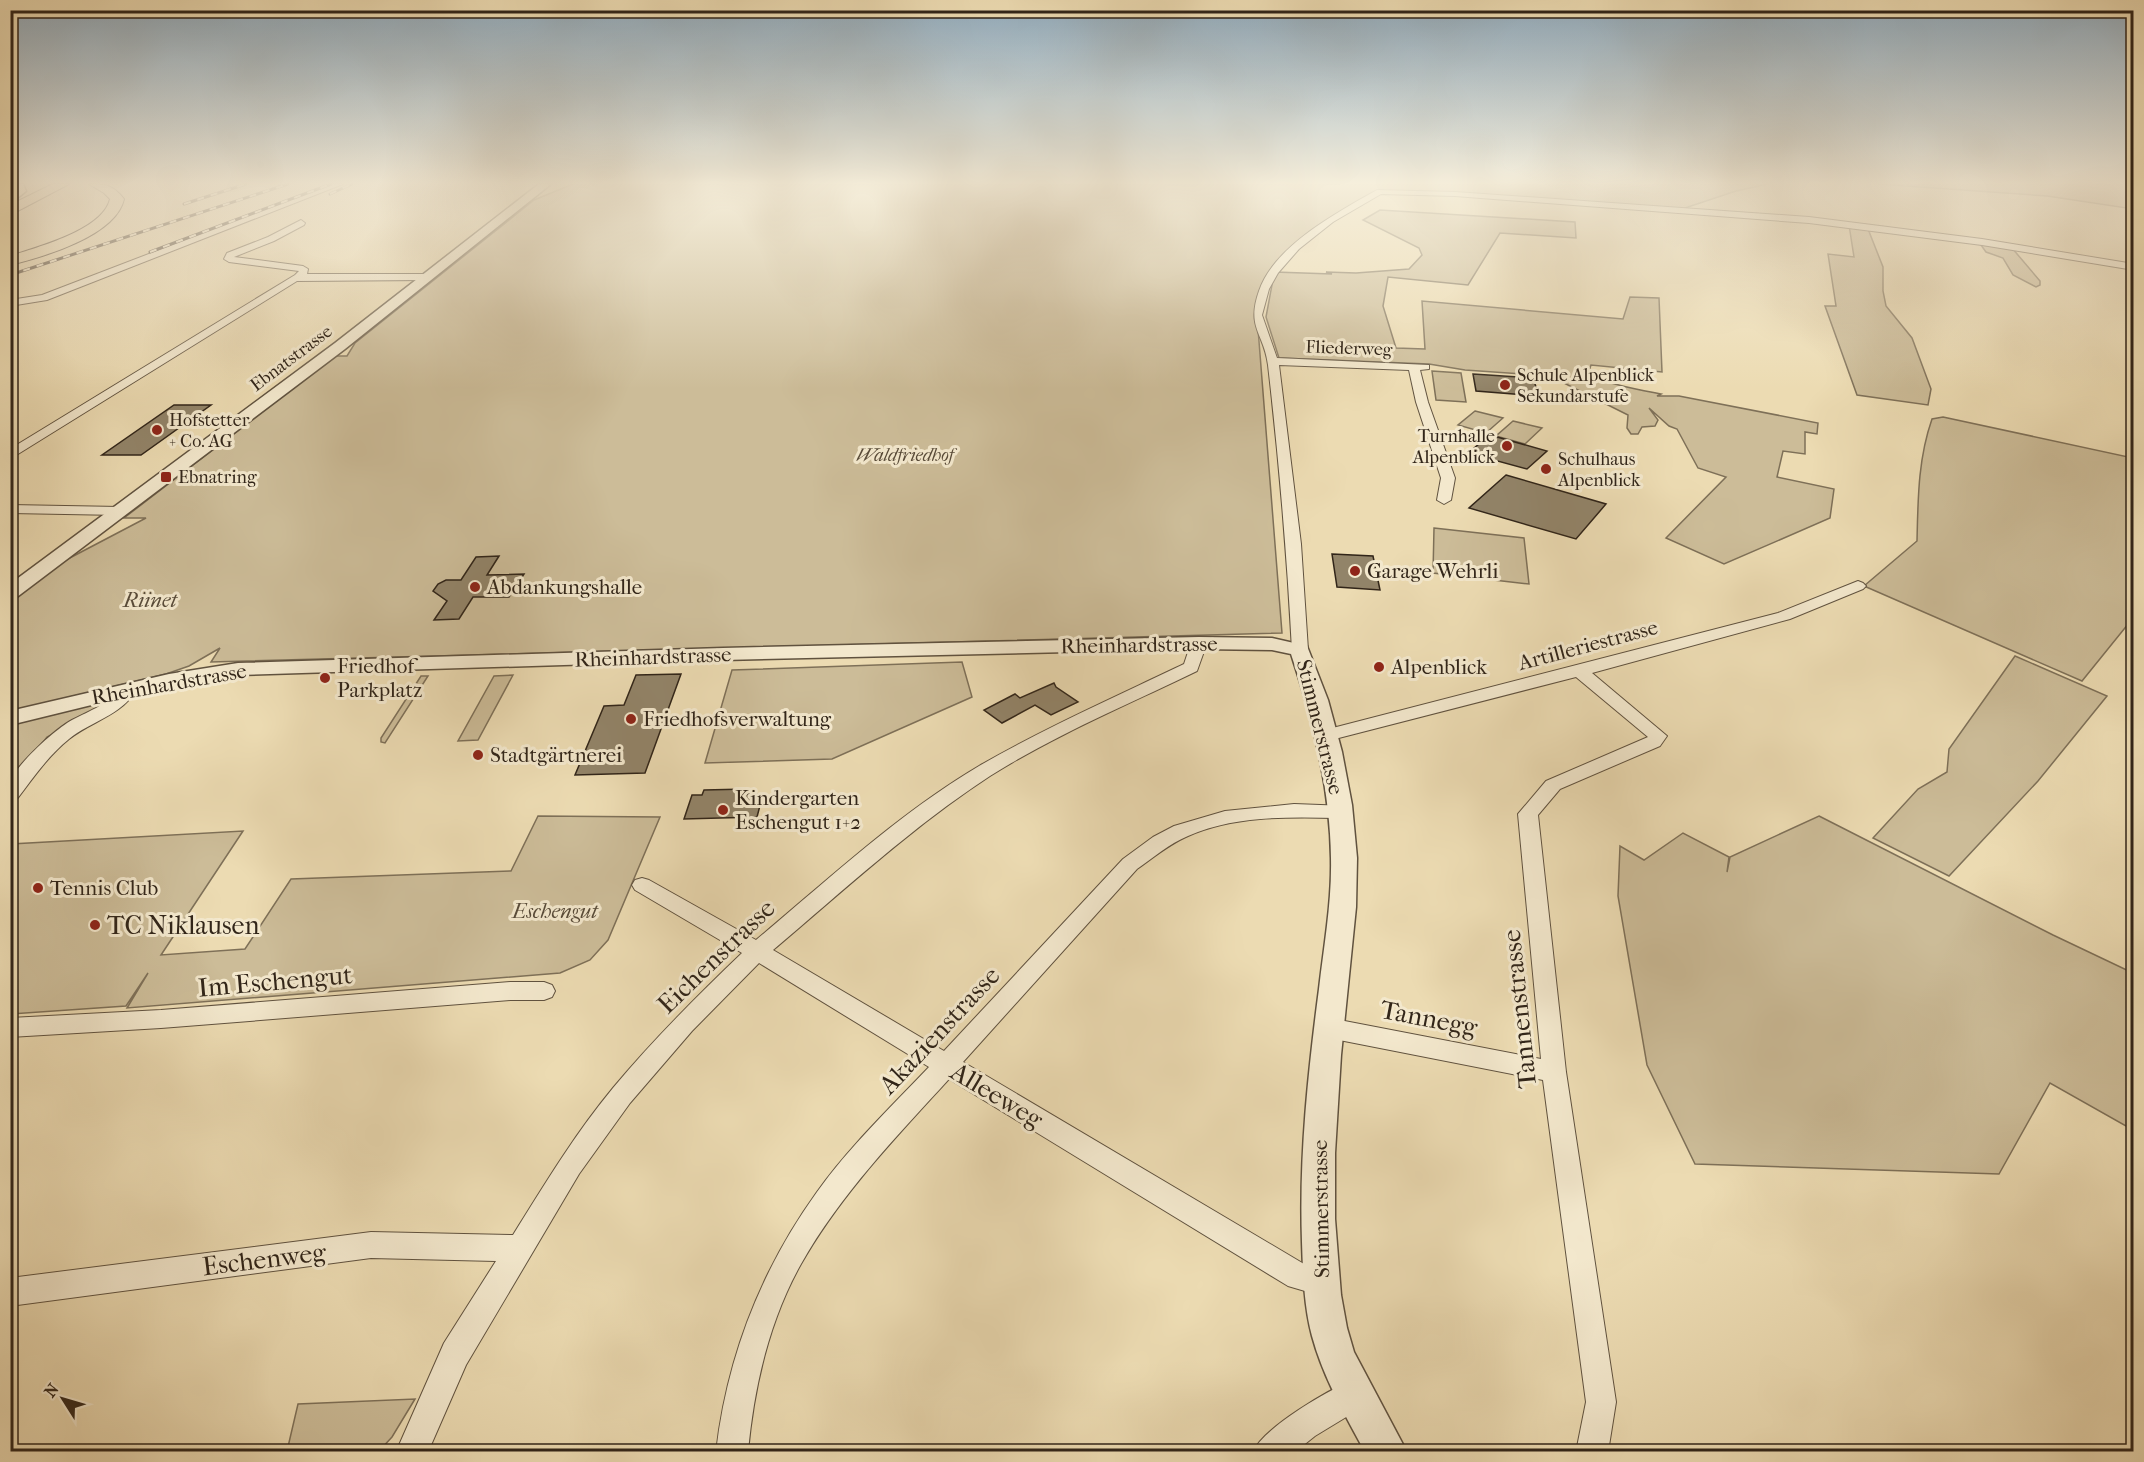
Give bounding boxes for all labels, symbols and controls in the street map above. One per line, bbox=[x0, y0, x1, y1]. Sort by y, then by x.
street label: Ebnatstrasse bbox=[246, 321, 336, 396]
street label: Fliederweg bbox=[1305, 336, 1393, 361]
place label: Schule Alpenblick Sekundarstufe bbox=[1517, 365, 1655, 407]
marker: Schule Alpenblick Sekundarstufe bbox=[1498, 378, 1512, 392]
place label: Hofstetter + Co. AG bbox=[169, 410, 250, 452]
marker: Hofstetter + Co. AG bbox=[150, 423, 164, 437]
place label: Turnhalle Alpenblick bbox=[1412, 426, 1496, 468]
marker: Turnhalle Alpenblick bbox=[1500, 439, 1514, 453]
park label: Waldfriedhof bbox=[856, 445, 958, 466]
place label: Schulhaus Alpenblick bbox=[1557, 449, 1641, 491]
marker: Schulhaus Alpenblick bbox=[1539, 462, 1553, 476]
place label: Ebnatring bbox=[178, 467, 257, 488]
marker: Ebnatring bbox=[159, 470, 173, 484]
place label: Garage Wehrli bbox=[1367, 559, 1498, 583]
marker: Garage Wehrli bbox=[1348, 564, 1362, 578]
place label: Abdankungshalle bbox=[486, 575, 642, 599]
marker: Abdankungshalle bbox=[468, 580, 482, 594]
park label: Riinet bbox=[121, 588, 178, 612]
street label: Artilleriestrasse bbox=[1515, 615, 1660, 675]
street label: Rheinhardstrasse bbox=[1060, 632, 1218, 658]
street label: Rheinhardstrasse bbox=[574, 642, 732, 672]
place label: Friedhof Parkplatz bbox=[337, 654, 422, 702]
place label: Alpenblick bbox=[1390, 655, 1487, 679]
street label: Stimmerstrasse bbox=[1292, 657, 1348, 797]
street label: Rheinhardstrasse bbox=[90, 659, 248, 709]
marker: Alpenblick bbox=[1372, 660, 1386, 674]
marker: Friedhof Parkplatz bbox=[318, 671, 332, 685]
place label: Friedhofsverwaltung bbox=[643, 707, 832, 731]
marker: Friedhofsverwaltung bbox=[624, 712, 638, 726]
place label: Stadtgärtnerei bbox=[490, 743, 622, 767]
marker: Stadtgärtnerei bbox=[471, 748, 485, 762]
place label: Kindergarten Eschengut 1+2 bbox=[735, 786, 861, 834]
marker: Kindergarten Eschengut 1+2 bbox=[716, 803, 730, 817]
place label: Tennis Club bbox=[50, 876, 158, 900]
marker: Tennis Club bbox=[31, 881, 45, 895]
street label: Eichenstrasse bbox=[651, 893, 782, 1020]
park label: Eschengut bbox=[510, 899, 599, 923]
place label: TC Niklausen bbox=[107, 910, 260, 941]
marker: TC Niklausen bbox=[88, 918, 102, 932]
street label: Tannenstrasse bbox=[1496, 928, 1543, 1090]
street label: Im Eschengut bbox=[197, 959, 354, 1004]
street label: Akazienstrasse bbox=[872, 960, 1006, 1101]
street label: Tannegg bbox=[1378, 994, 1481, 1043]
street label: Alleeweg bbox=[944, 1055, 1049, 1136]
street label: Stimmerstrasse bbox=[1308, 1140, 1334, 1278]
street label: Eschenweg bbox=[200, 1236, 329, 1282]
north arrow bbox=[33, 1369, 93, 1429]
text: N bbox=[40, 1379, 63, 1401]

